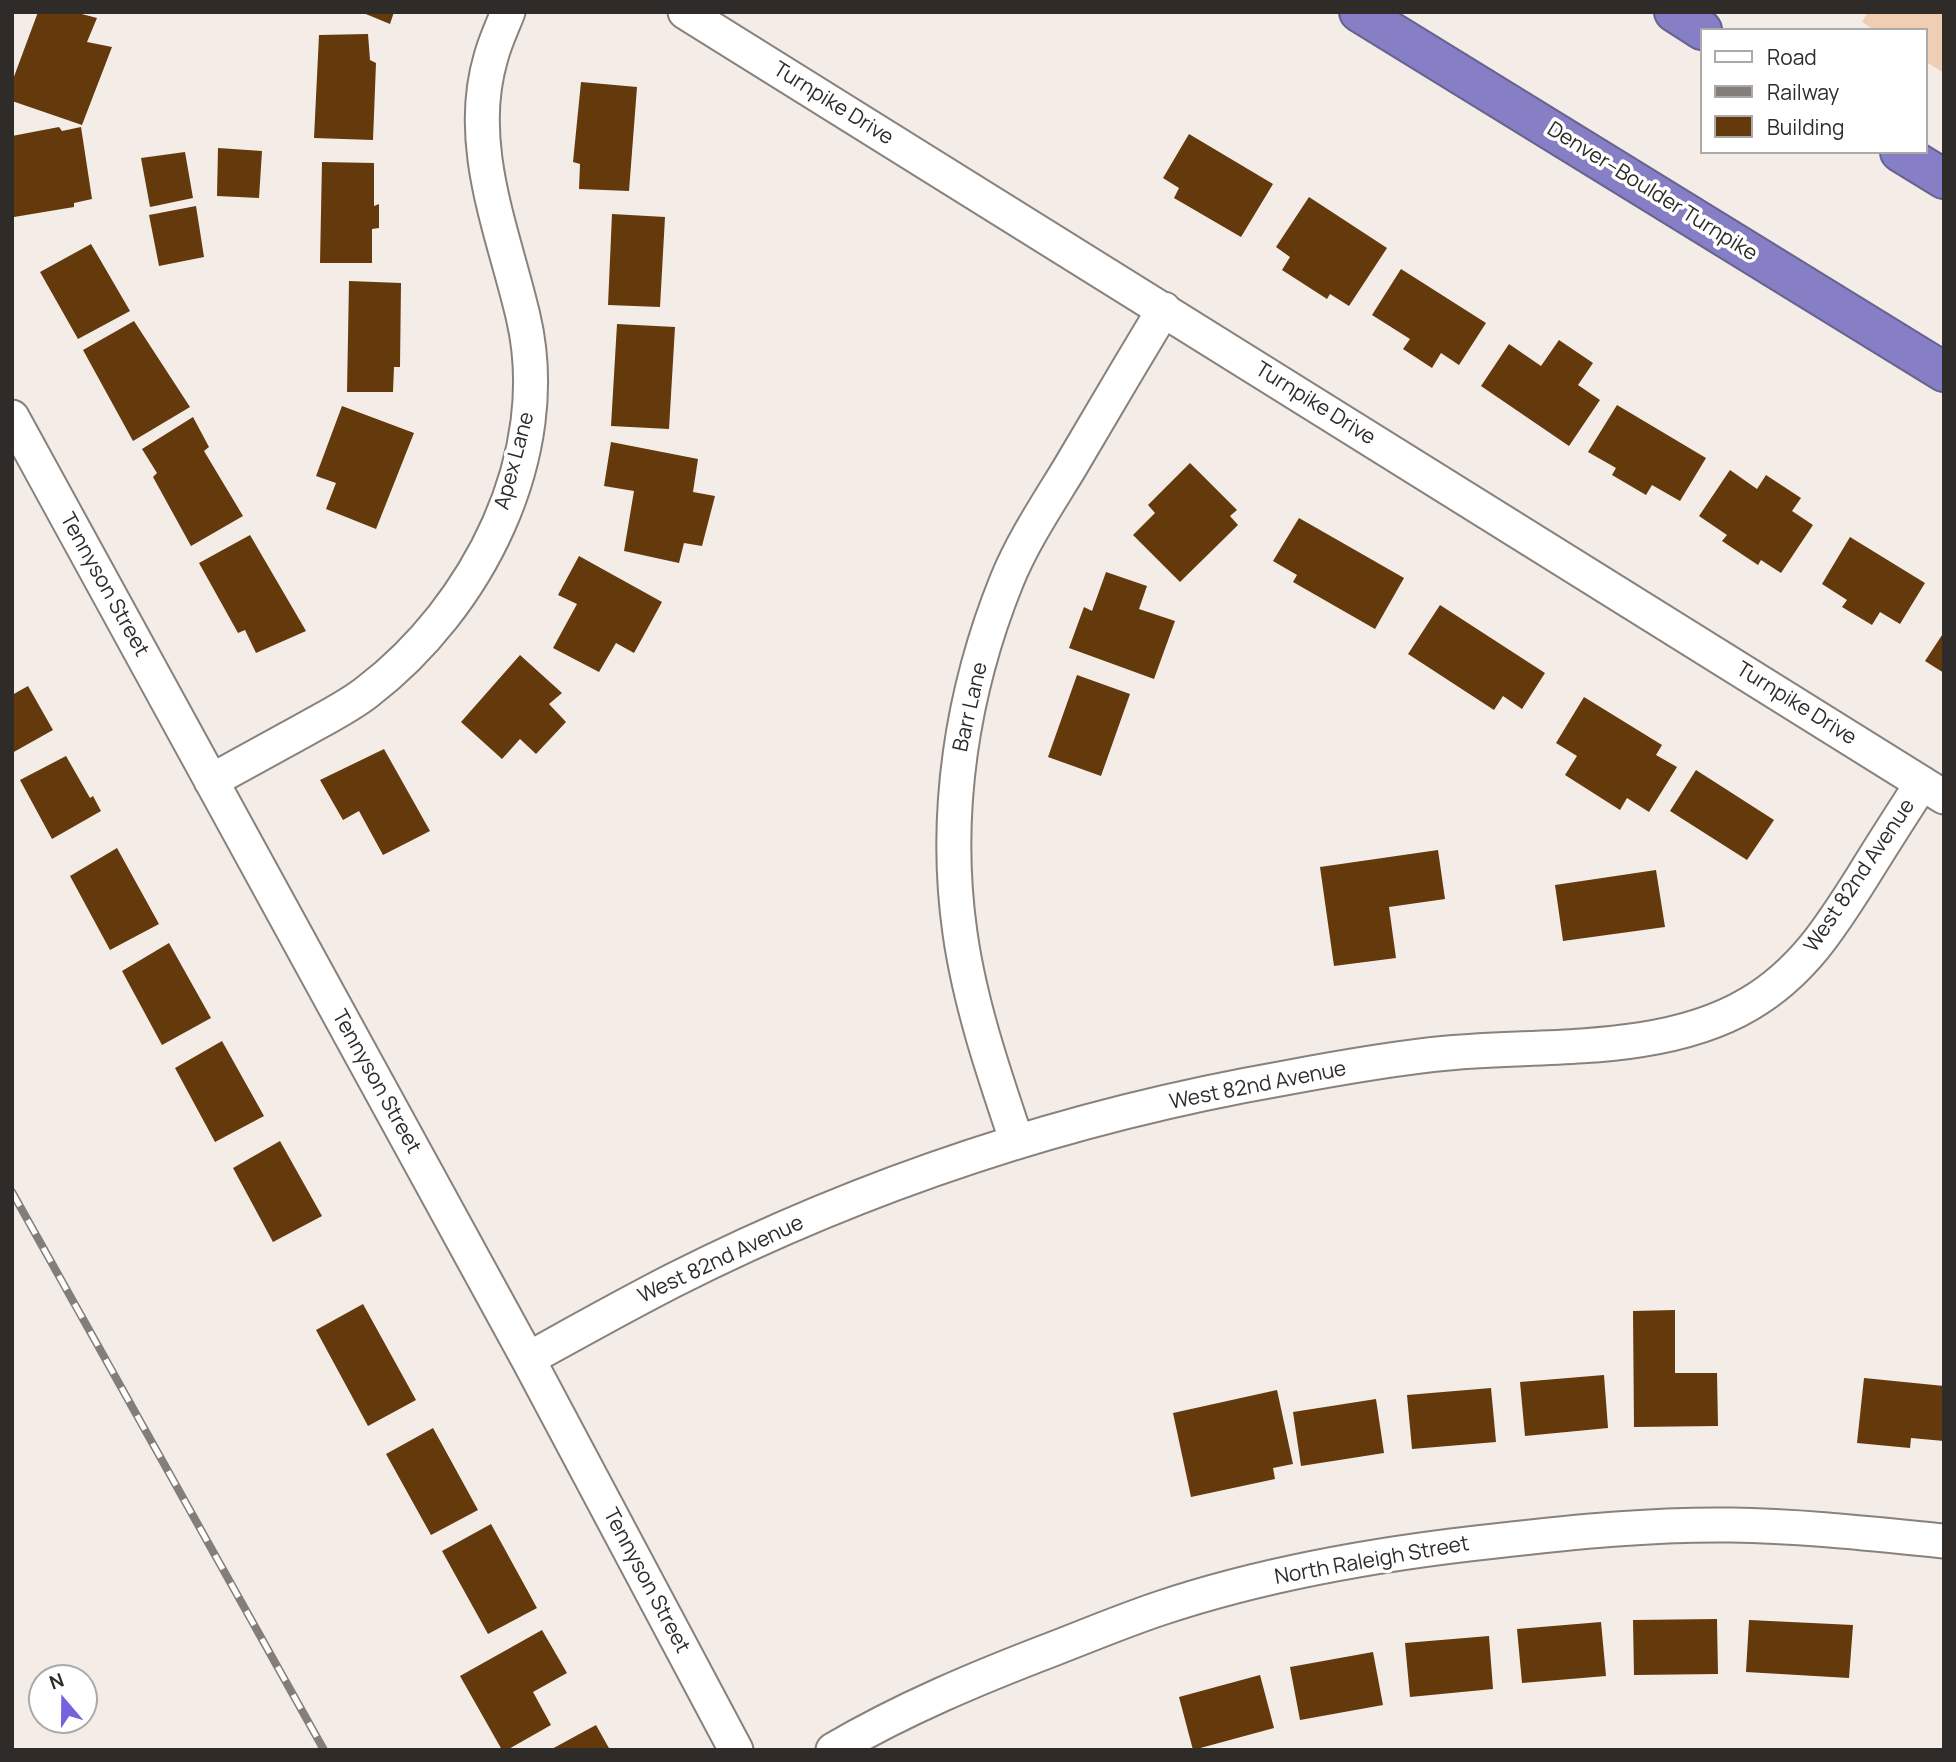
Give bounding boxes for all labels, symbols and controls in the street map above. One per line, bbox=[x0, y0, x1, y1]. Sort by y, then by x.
legend bbox=[1700, 28, 1928, 154]
text: Road bbox=[1767, 43, 1817, 71]
street label: Turnpike Drive bbox=[768, 57, 898, 151]
text: Railway bbox=[1767, 78, 1839, 106]
text: Building bbox=[1767, 113, 1844, 141]
street label: Denver–Boulder Turnpike bbox=[1542, 117, 1762, 267]
street label: Turnpike Drive bbox=[1250, 357, 1380, 451]
street label: Apex Lane bbox=[490, 409, 540, 513]
street label: Tennyson Street bbox=[54, 509, 154, 661]
street label: Turnpike Drive bbox=[1731, 657, 1861, 751]
street label: Barr Lane bbox=[948, 660, 994, 754]
street label: West 82nd Avenue bbox=[1799, 795, 1921, 957]
street label: Tennyson Street bbox=[326, 1006, 426, 1158]
street label: West 82nd Avenue bbox=[1168, 1057, 1348, 1115]
street label: West 82nd Avenue bbox=[634, 1211, 808, 1309]
street label: Tennyson Street bbox=[597, 1504, 695, 1658]
street label: North Raleigh Street bbox=[1273, 1531, 1471, 1591]
north arrow bbox=[28, 1664, 98, 1734]
text: N bbox=[46, 1667, 67, 1696]

